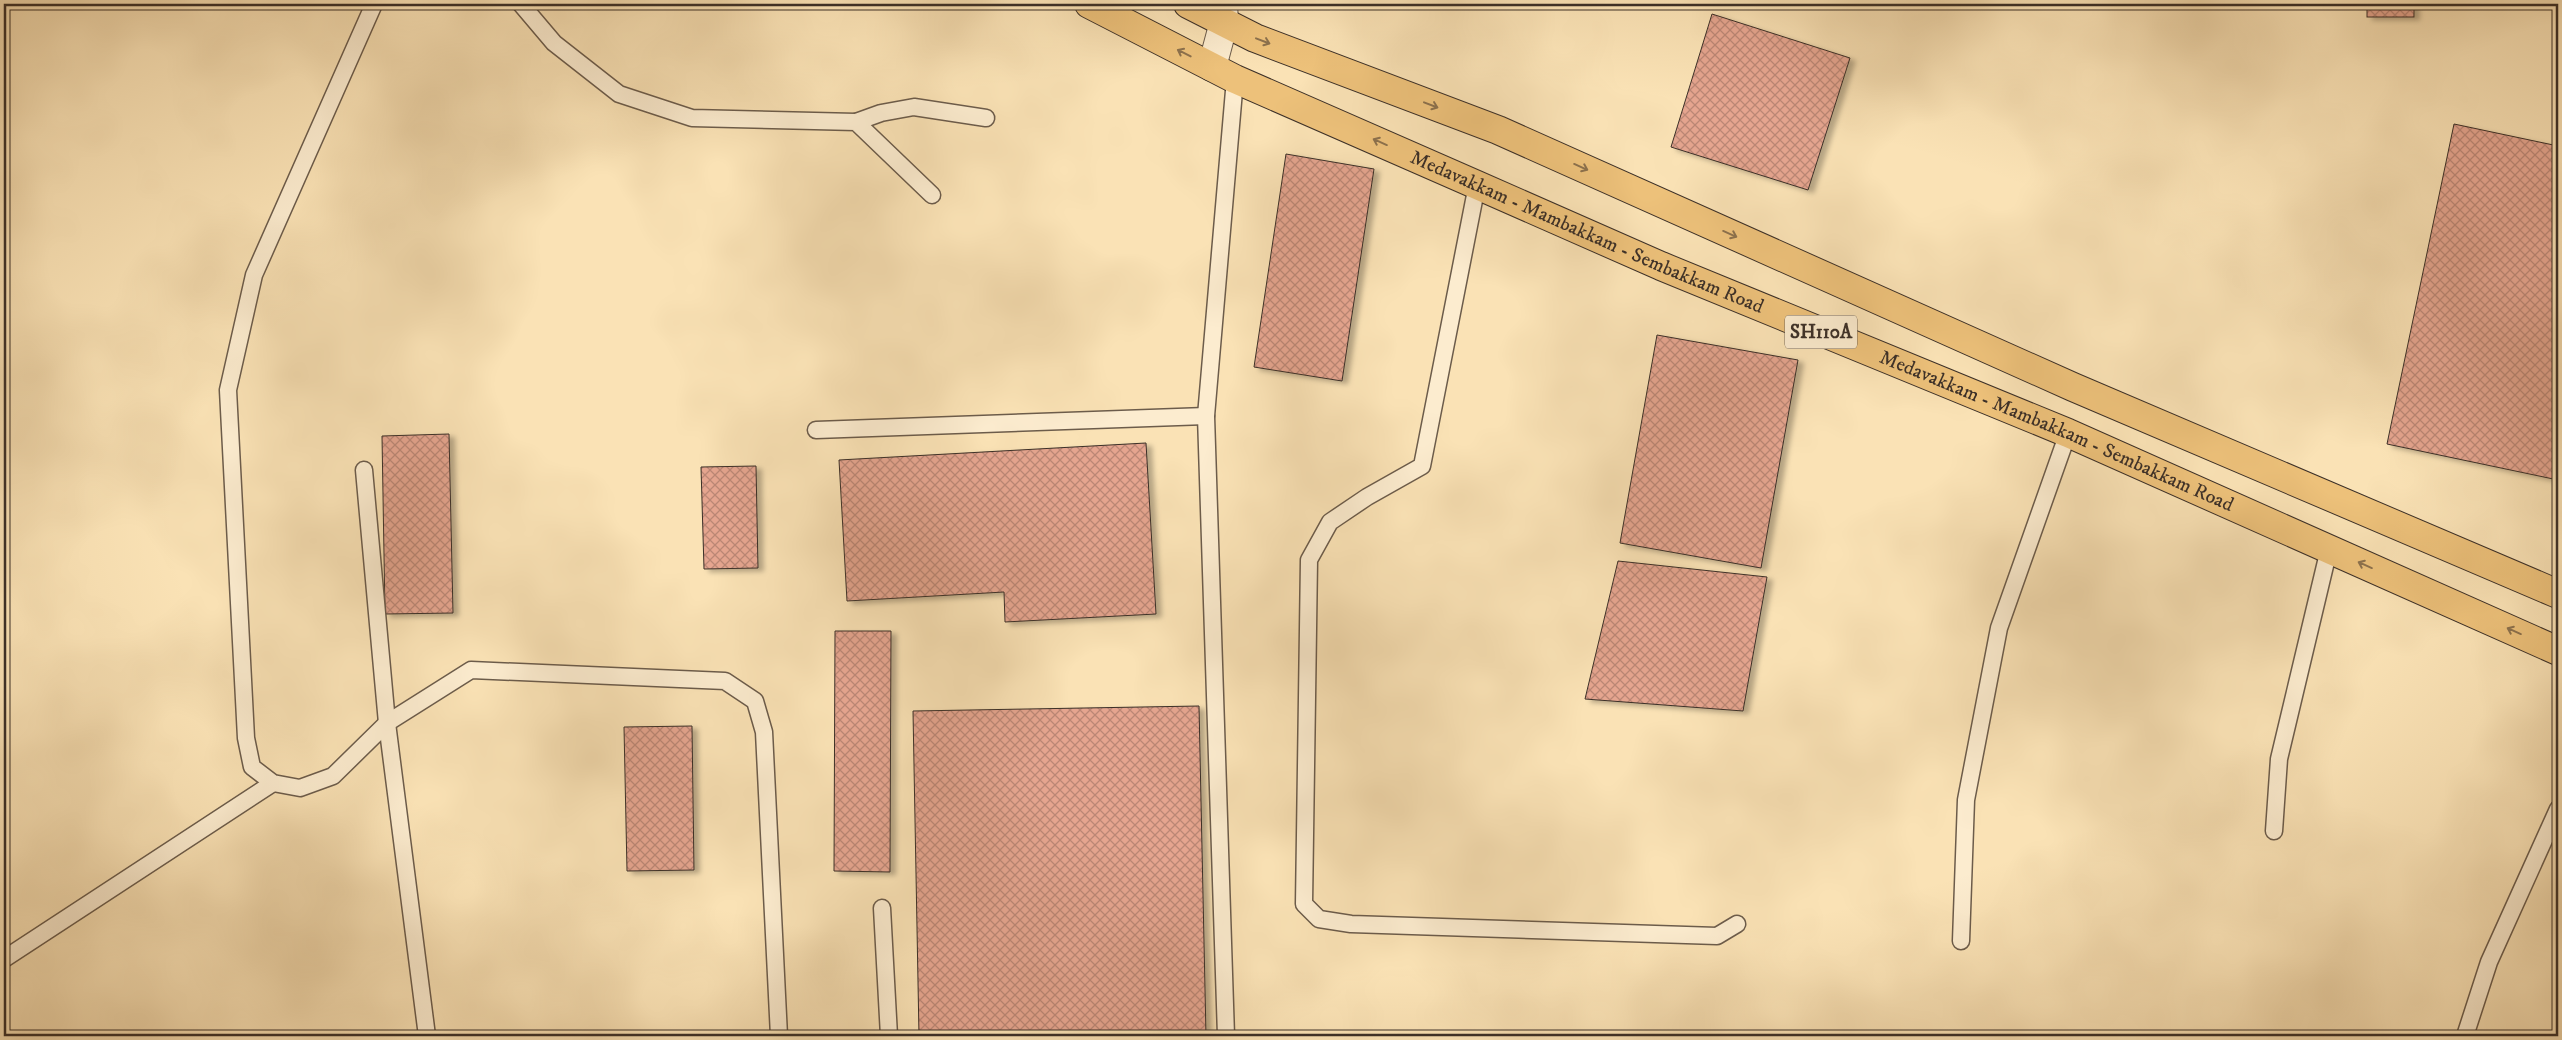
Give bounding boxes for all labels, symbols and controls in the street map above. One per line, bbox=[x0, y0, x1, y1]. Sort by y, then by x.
one-way arrow bbox=[1255, 37, 1270, 46]
one-way arrow bbox=[1177, 48, 1192, 57]
one-way arrow bbox=[1423, 101, 1438, 110]
one-way arrow bbox=[1373, 137, 1388, 147]
street label: Medavakkam - Mambakkam - Sembakkam Road bbox=[1406, 145, 1767, 319]
one-way arrow bbox=[1573, 163, 1588, 173]
one-way arrow bbox=[1722, 229, 1737, 239]
road number: SH110A bbox=[1785, 316, 1857, 348]
street label: Medavakkam - Mambakkam - Sembakkam Road bbox=[1876, 345, 2238, 518]
one-way arrow bbox=[2358, 560, 2373, 570]
one-way arrow bbox=[2507, 626, 2522, 635]

